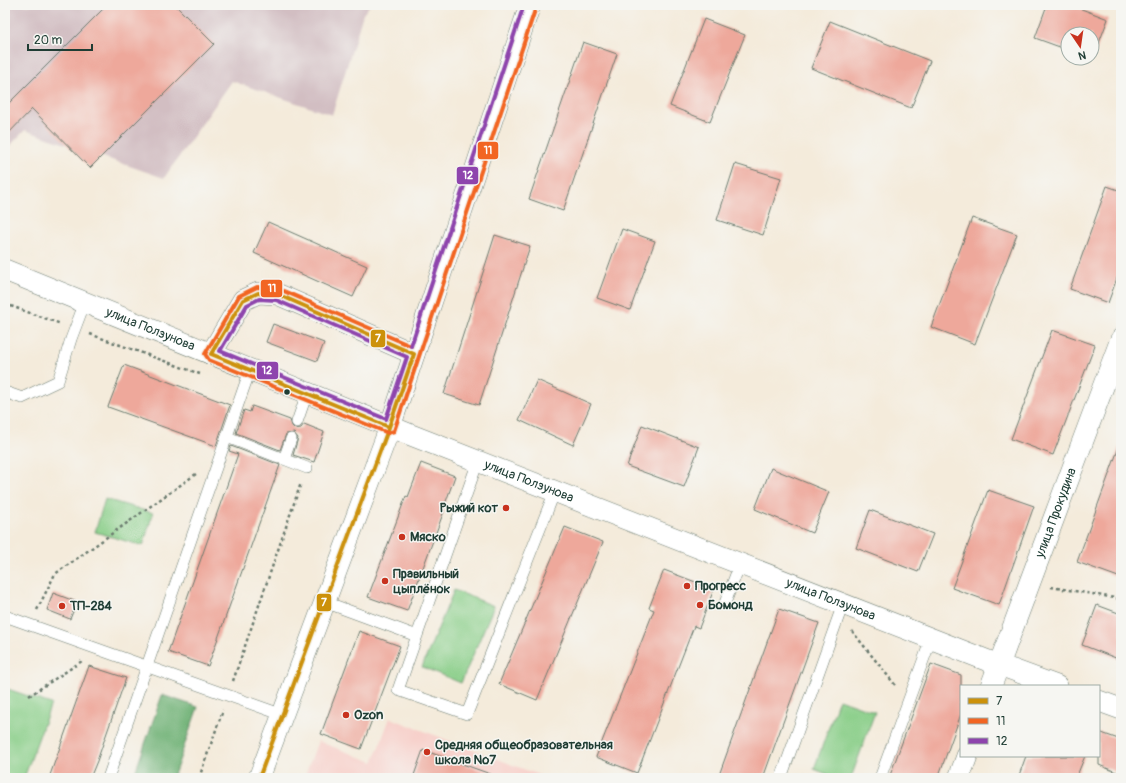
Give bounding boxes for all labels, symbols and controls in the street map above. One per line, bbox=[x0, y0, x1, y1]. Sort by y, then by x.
scale bar bbox=[28, 26, 92, 52]
north arrow bbox=[1060, 26, 1100, 66]
text: 20 m bbox=[34, 33, 63, 48]
text: N bbox=[1077, 48, 1087, 63]
line badge: 11 bbox=[477, 141, 499, 160]
text: 11 bbox=[484, 144, 492, 157]
line badge: 12 bbox=[456, 166, 479, 185]
text: 12 bbox=[463, 169, 473, 182]
line badge: 11 bbox=[260, 279, 283, 298]
text: 11 bbox=[268, 282, 276, 295]
street label: улица Ползунова bbox=[103, 304, 197, 354]
line badge: 7 bbox=[370, 329, 386, 348]
text: 7 bbox=[375, 332, 381, 345]
line badge: 12 bbox=[256, 361, 279, 380]
text: 12 bbox=[262, 364, 272, 377]
unlabelled marker bbox=[282, 387, 292, 397]
street label: улица Ползунова bbox=[481, 456, 576, 506]
street label: улица Прокудина bbox=[1031, 466, 1080, 561]
place label: Рыжий кот bbox=[440, 500, 498, 516]
marker: Рыжий кот bbox=[501, 503, 511, 513]
place label: Мяско bbox=[410, 529, 446, 545]
marker: Мяско bbox=[397, 532, 407, 542]
place label: Правильный цыплёнок bbox=[393, 566, 459, 597]
street label: улица Ползунова bbox=[783, 574, 878, 624]
marker: Правильный цыплёнок bbox=[380, 576, 390, 586]
place label: Прогресс bbox=[695, 578, 746, 594]
marker: Прогресс bbox=[682, 581, 692, 591]
line badge: 7 bbox=[316, 593, 332, 612]
text: 7 bbox=[321, 596, 327, 609]
place label: Бомонд bbox=[708, 597, 753, 613]
place label: ТП-284 bbox=[69, 598, 112, 614]
marker: Бомонд bbox=[695, 600, 705, 610]
marker: ТП-284 bbox=[57, 601, 67, 611]
legend bbox=[960, 685, 1100, 757]
text: 7 bbox=[996, 694, 1003, 709]
place label: Ozon bbox=[354, 707, 384, 723]
marker: Ozon bbox=[341, 710, 351, 720]
text: 11 bbox=[996, 714, 1005, 729]
text: 12 bbox=[996, 734, 1008, 749]
place label: Средняя общеобразовательная школа №7 bbox=[435, 737, 613, 768]
marker: Средняя общеобразовательная школа №7 bbox=[422, 747, 432, 757]

